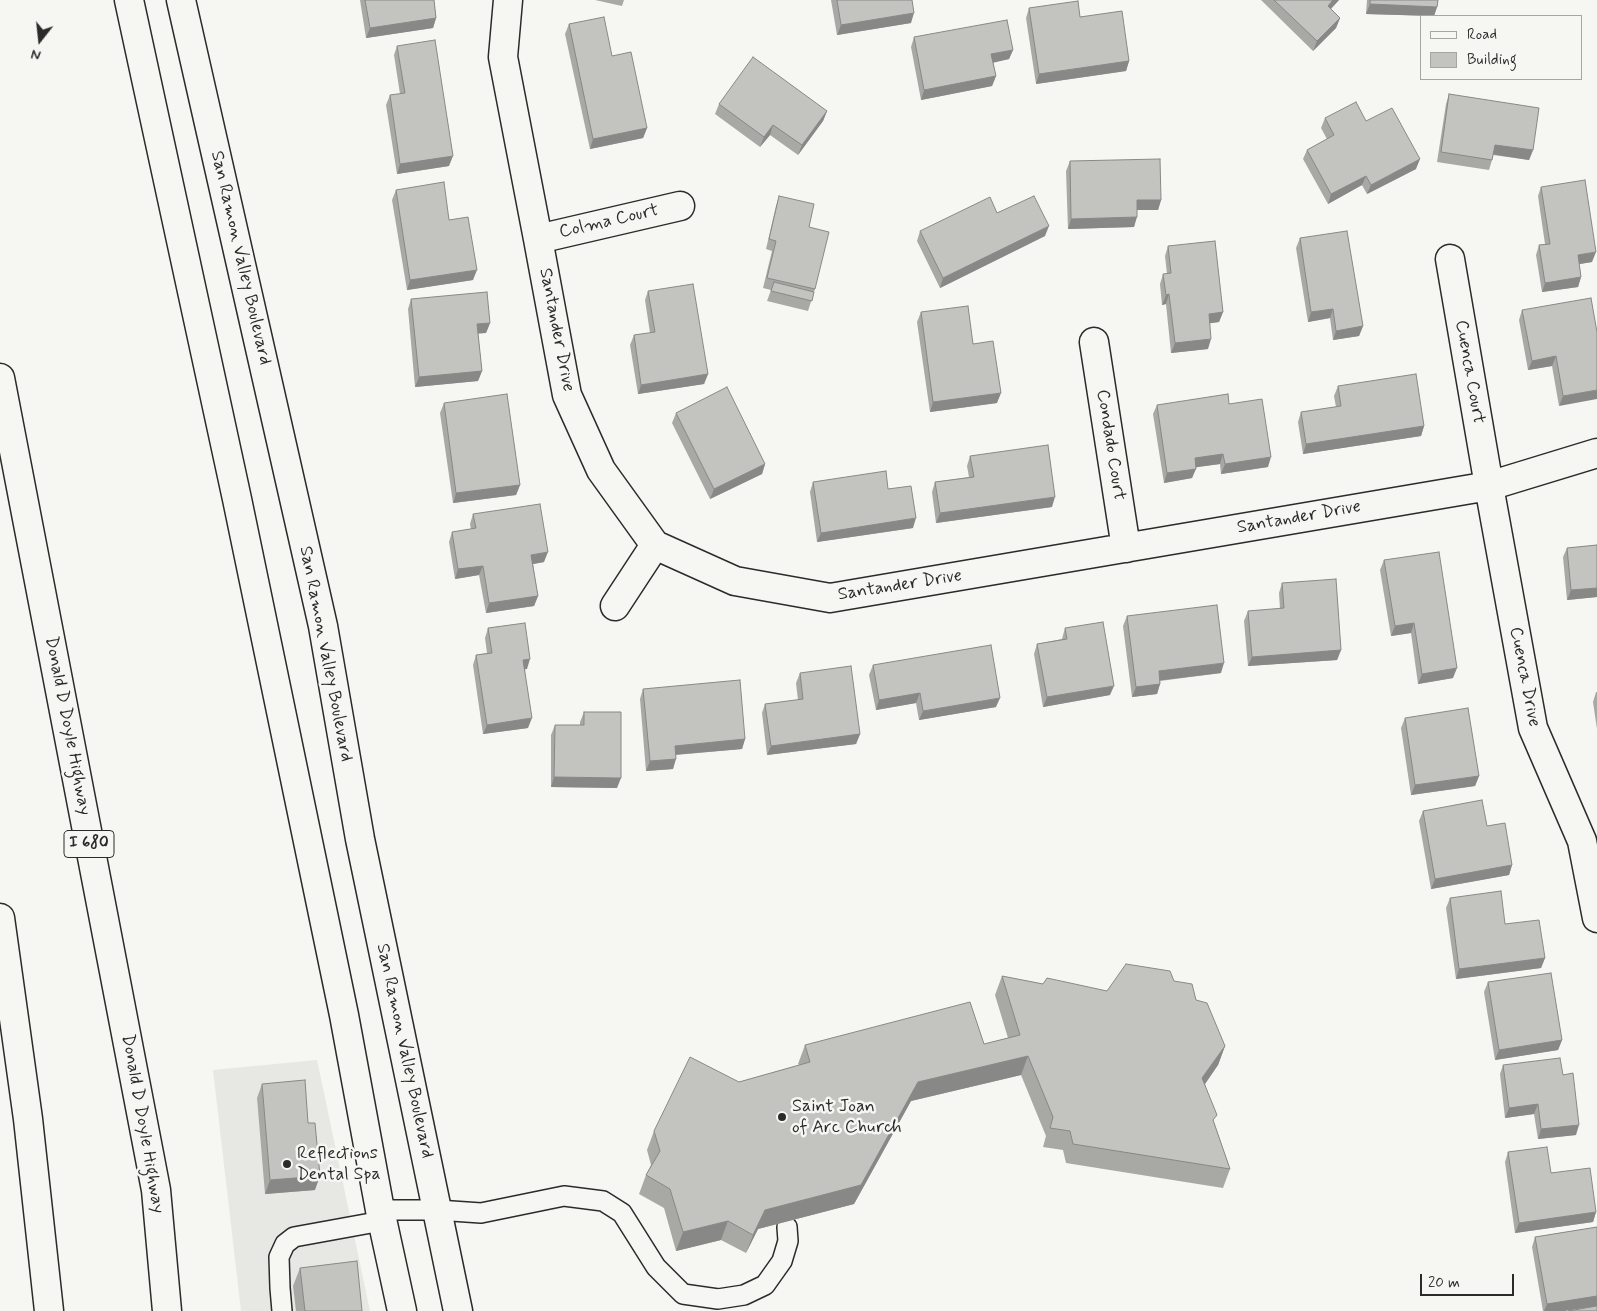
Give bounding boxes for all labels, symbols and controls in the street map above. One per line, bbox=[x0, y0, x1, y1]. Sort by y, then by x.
north arrow bbox=[15, 15, 65, 65]
legend bbox=[1420, 15, 1582, 80]
text: Road bbox=[1467, 25, 1497, 45]
text: N bbox=[29, 44, 43, 64]
text: Building bbox=[1467, 50, 1517, 70]
street label: San Ramon Valley Boulevard bbox=[205, 149, 275, 367]
street label: Colma Court bbox=[557, 200, 661, 244]
street label: Santander Drive bbox=[533, 266, 579, 394]
street label: Cuenca Court bbox=[1449, 318, 1489, 426]
street label: Condado Court bbox=[1091, 388, 1129, 502]
street label: Santander Drive bbox=[1235, 496, 1363, 540]
street label: San Ramon Valley Boulevard bbox=[294, 544, 356, 764]
street label: Santander Drive bbox=[836, 566, 964, 606]
street label: Cuenca Drive bbox=[1504, 625, 1544, 729]
street label: Donald D Doyle Highway bbox=[39, 635, 95, 817]
road number: I 680 bbox=[64, 831, 114, 858]
street label: San Ramon Valley Boulevard bbox=[371, 942, 437, 1160]
street label: Donald D Doyle Highway bbox=[116, 1033, 168, 1215]
place label: Saint Joan of Arc Church bbox=[792, 1096, 902, 1138]
marker: Saint Joan of Arc Church bbox=[776, 1111, 788, 1123]
place label: Reflections Dental Spa bbox=[297, 1143, 381, 1186]
marker: Reflections Dental Spa bbox=[281, 1158, 293, 1170]
scale bar bbox=[1422, 1264, 1516, 1296]
text: 20 m bbox=[1428, 1273, 1460, 1293]

